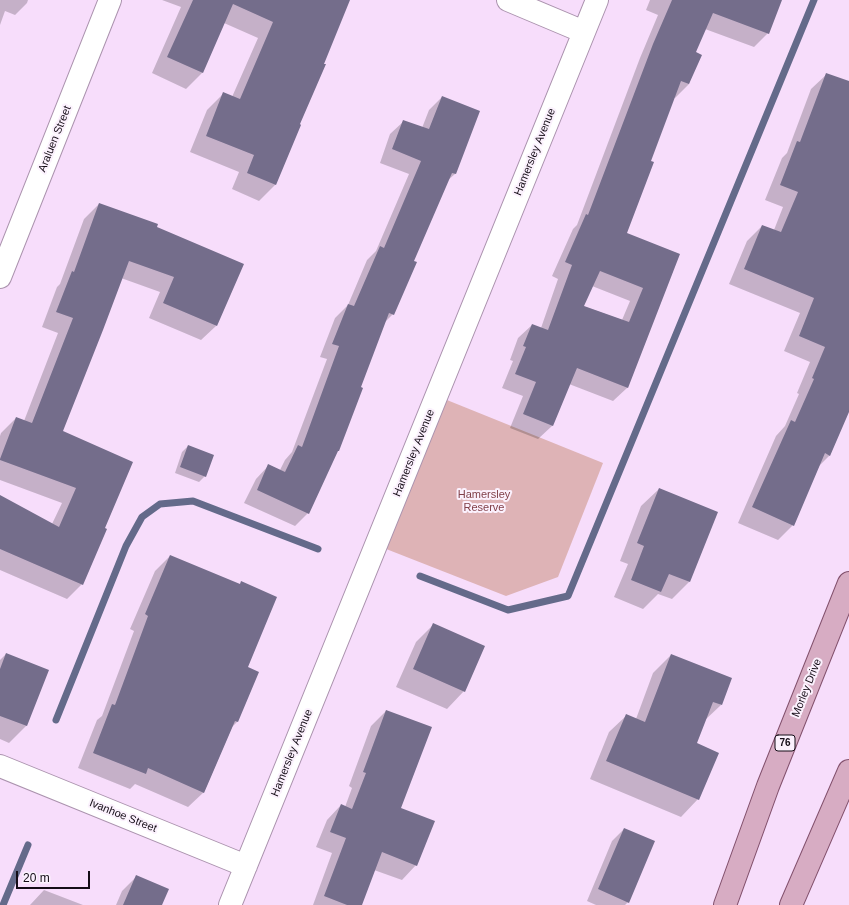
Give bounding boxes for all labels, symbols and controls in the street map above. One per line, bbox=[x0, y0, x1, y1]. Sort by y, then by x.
street label: Araluen Street bbox=[36, 104, 74, 174]
street label: Hamersley Avenue bbox=[512, 107, 558, 197]
street label: Hamersley Avenue bbox=[391, 408, 437, 498]
park label: Hamersley Reserve bbox=[458, 488, 510, 514]
street label: Morley Drive bbox=[789, 657, 825, 719]
street label: Hamersley Avenue bbox=[269, 708, 315, 798]
road number: 76 bbox=[775, 735, 795, 751]
street label: Ivanhoe Street bbox=[87, 796, 159, 836]
scale bar bbox=[18, 863, 92, 889]
text: 20 m bbox=[23, 871, 50, 885]

